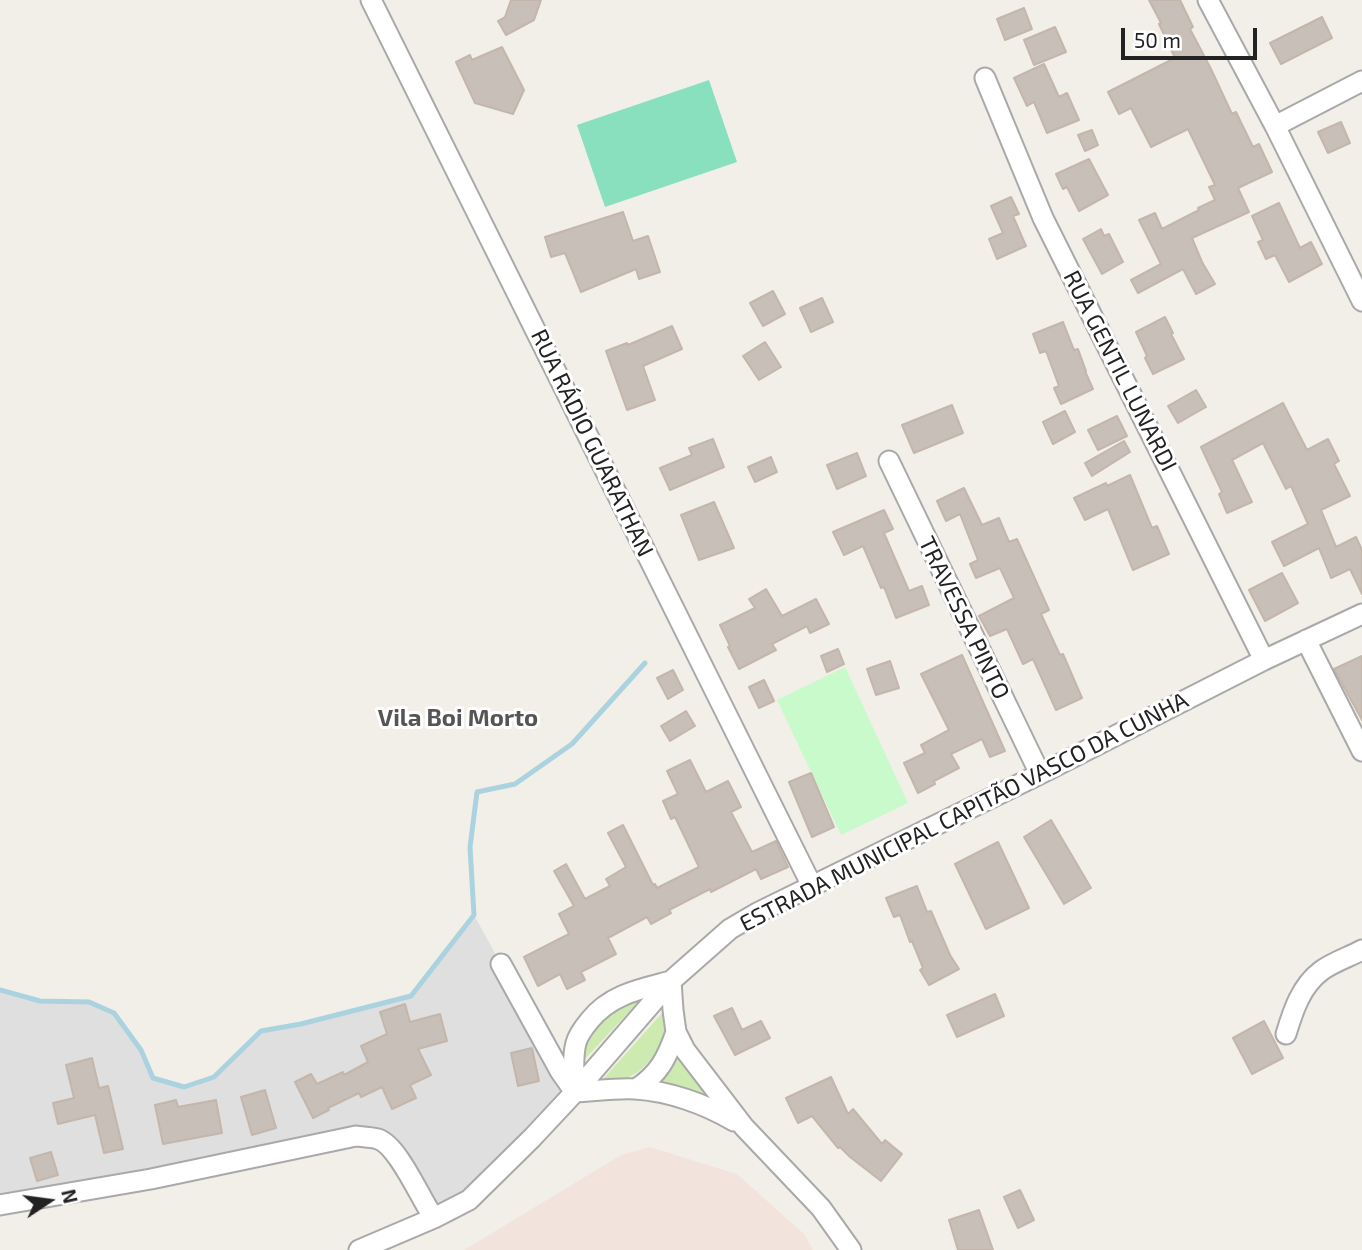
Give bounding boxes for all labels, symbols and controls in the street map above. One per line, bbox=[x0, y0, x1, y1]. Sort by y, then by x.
scale bar bbox=[1124, 14, 1260, 58]
text: 50 m bbox=[1134, 27, 1181, 52]
street label: RUA GENTIL LUNARDI bbox=[1057, 266, 1183, 476]
street label: RUA RÁDIO GUARATHAN bbox=[525, 325, 659, 561]
street label: TRAVESSA PINTO bbox=[913, 532, 1015, 704]
street label: ESTRADA MUNICIPAL CAPITÃO VASCO DA CUNHA bbox=[735, 686, 1193, 938]
district label: Vila Boi Morto bbox=[378, 704, 538, 732]
north arrow bbox=[14, 1166, 84, 1236]
text: N bbox=[57, 1187, 83, 1205]

